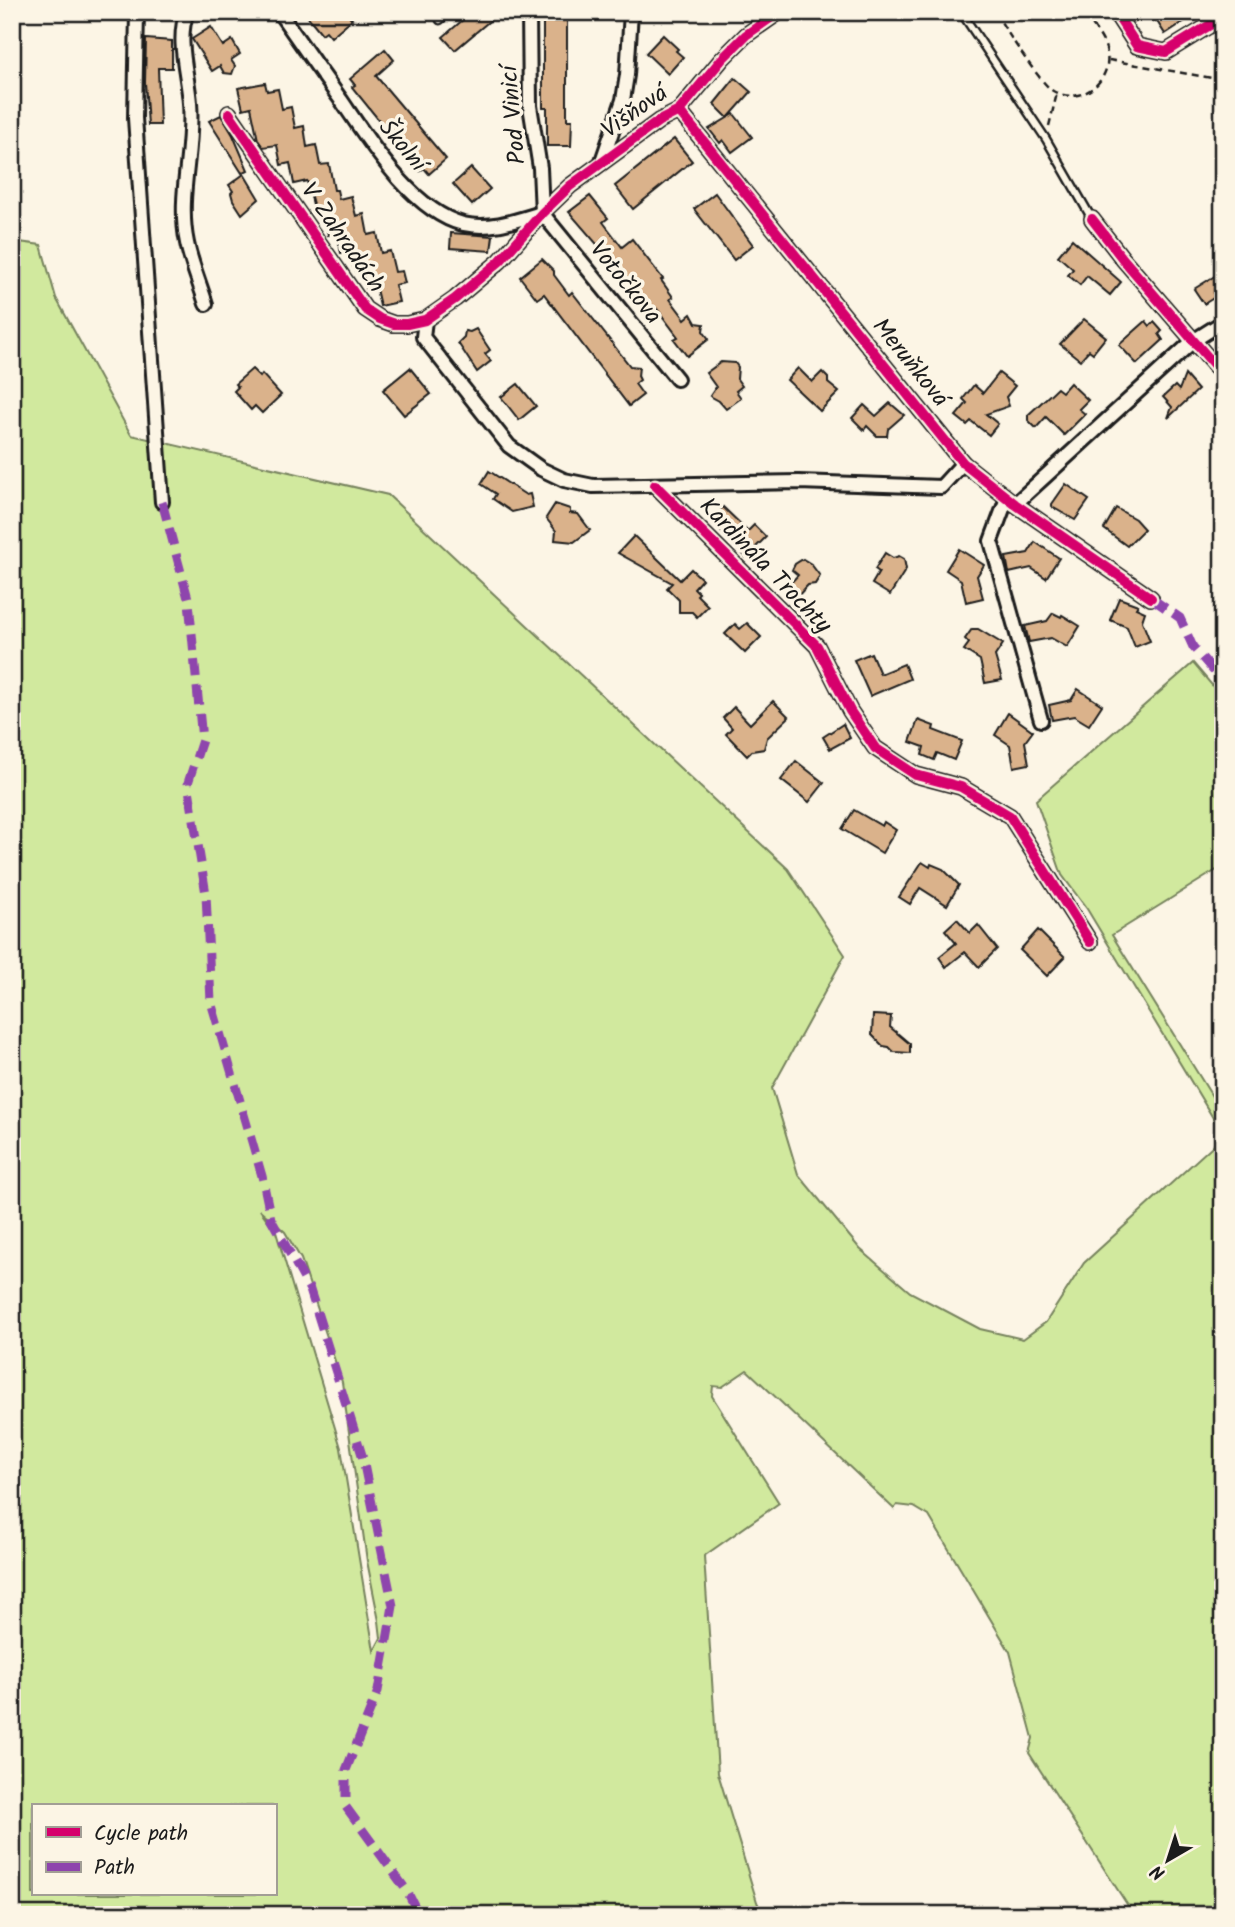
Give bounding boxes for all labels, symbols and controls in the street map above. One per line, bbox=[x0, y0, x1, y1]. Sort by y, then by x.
street label: Pod Vinicí bbox=[490, 61, 538, 166]
street label: Višňová bbox=[594, 73, 679, 149]
street label: Školní bbox=[368, 111, 438, 184]
street label: V Zahradách bbox=[289, 175, 395, 301]
street label: Votočkova bbox=[579, 233, 671, 333]
street label: Meruňková bbox=[862, 310, 960, 418]
street label: Kardinála Trochty bbox=[689, 489, 841, 644]
legend bbox=[32, 1804, 276, 1896]
text: Cycle path bbox=[94, 1818, 188, 1851]
north arrow bbox=[1134, 1826, 1204, 1896]
text: Path bbox=[94, 1852, 135, 1885]
text: N bbox=[1144, 1856, 1173, 1887]

